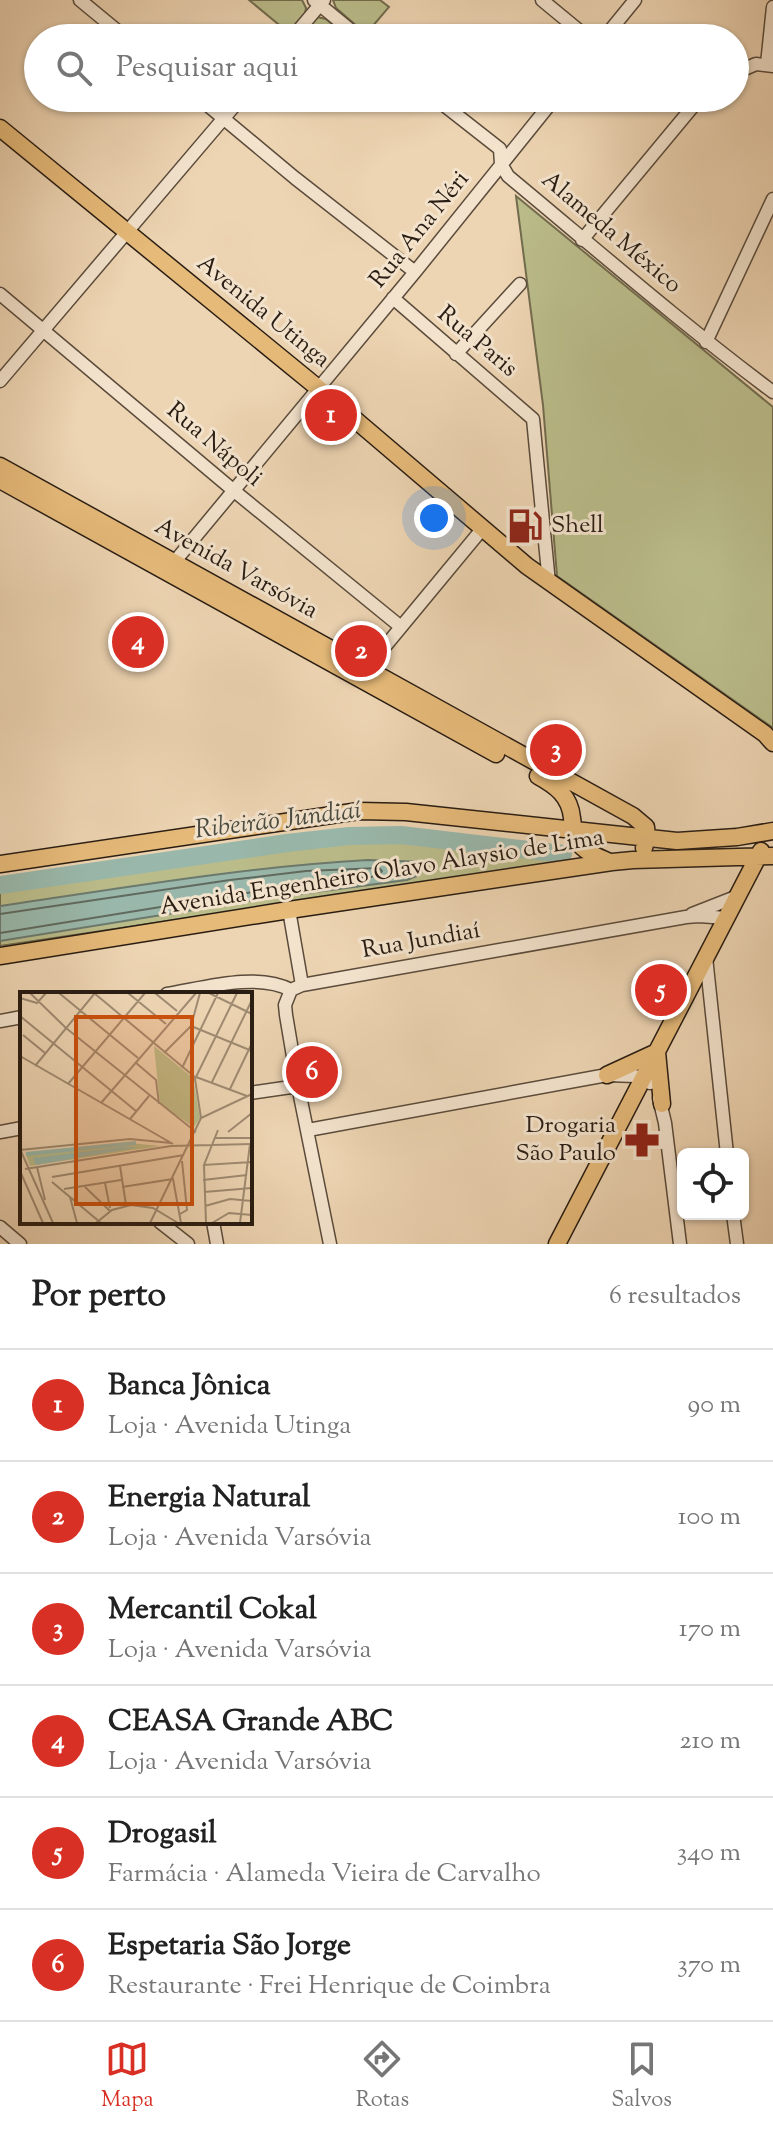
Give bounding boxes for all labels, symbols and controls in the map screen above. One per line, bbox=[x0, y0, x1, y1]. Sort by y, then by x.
search box bbox=[24, 24, 749, 112]
icon: search bbox=[52, 46, 96, 90]
text: Pesquisar aqui bbox=[116, 47, 298, 90]
street label: Rua Ana Néri bbox=[362, 164, 478, 296]
street label: Alameda México bbox=[533, 164, 689, 302]
street label: Avenida Utinga bbox=[189, 247, 337, 377]
street label: Rua Paris bbox=[429, 298, 525, 386]
pin: 1 bbox=[305, 385, 357, 445]
street label: Rua Nápoli bbox=[159, 395, 270, 495]
your location bbox=[414, 498, 454, 538]
fuel station icon: Shell bbox=[506, 507, 544, 545]
place label: Shell bbox=[551, 509, 604, 543]
street label: Avenida Varsóvia bbox=[148, 510, 324, 628]
pin: 4 bbox=[112, 612, 164, 672]
pin: 2 bbox=[335, 621, 387, 681]
pin: 3 bbox=[530, 720, 582, 780]
water label: Ribeirão Jundiaí bbox=[193, 792, 364, 850]
street label: Avenida Engenheiro Olavo Alaysio de Lima bbox=[157, 821, 607, 925]
street label: Rua Jundiaí bbox=[359, 914, 483, 968]
pin: 5 bbox=[635, 960, 687, 1020]
inset map bbox=[20, 992, 252, 1224]
pin: 6 bbox=[286, 1042, 338, 1102]
place label: Drogaria São Paulo bbox=[515, 1109, 616, 1171]
pharmacy icon: Drogaria São Paulo bbox=[623, 1121, 661, 1159]
map controls bbox=[677, 1148, 749, 1220]
button: locate bbox=[677, 1148, 749, 1220]
text: Por perto bbox=[32, 1272, 166, 1321]
text: 6 resultados bbox=[609, 1278, 741, 1315]
text: Banca Jônica bbox=[108, 1365, 271, 1408]
text: 1 bbox=[54, 1387, 62, 1424]
text: 90 m bbox=[688, 1387, 741, 1424]
text: Loja · Avenida Utinga bbox=[108, 1408, 351, 1445]
text: Energia Natural bbox=[108, 1477, 310, 1520]
text: 2 bbox=[52, 1499, 64, 1536]
text: 100 m bbox=[678, 1499, 741, 1536]
text: Loja · Avenida Varsóvia bbox=[108, 1520, 372, 1557]
text: Mercantil Cokal bbox=[108, 1589, 317, 1632]
text: 3 bbox=[53, 1611, 63, 1648]
text: 170 m bbox=[679, 1611, 741, 1648]
text: Loja · Avenida Varsóvia bbox=[108, 1632, 372, 1669]
text: CEASA Grande ABC bbox=[108, 1701, 394, 1744]
text: 4 bbox=[51, 1723, 65, 1760]
text: 210 m bbox=[679, 1723, 741, 1760]
text: Loja · Avenida Varsóvia bbox=[108, 1744, 372, 1781]
text: Drogasil bbox=[108, 1813, 217, 1856]
text: 5 bbox=[54, 1835, 62, 1872]
text: 340 m bbox=[677, 1835, 741, 1872]
text: Farmácia · Alameda Vieira de Carvalho bbox=[108, 1856, 541, 1893]
text: Espetaria São Jorge bbox=[108, 1925, 351, 1968]
text: 6 bbox=[52, 1947, 64, 1984]
text: 370 m bbox=[677, 1947, 741, 1984]
text: Restaurante · Frei Henrique de Coimbra bbox=[108, 1968, 551, 2005]
tab: Mapa bbox=[101, 2037, 154, 2117]
tab: Rotas bbox=[356, 2037, 409, 2117]
tab: Salvos bbox=[611, 2037, 672, 2117]

